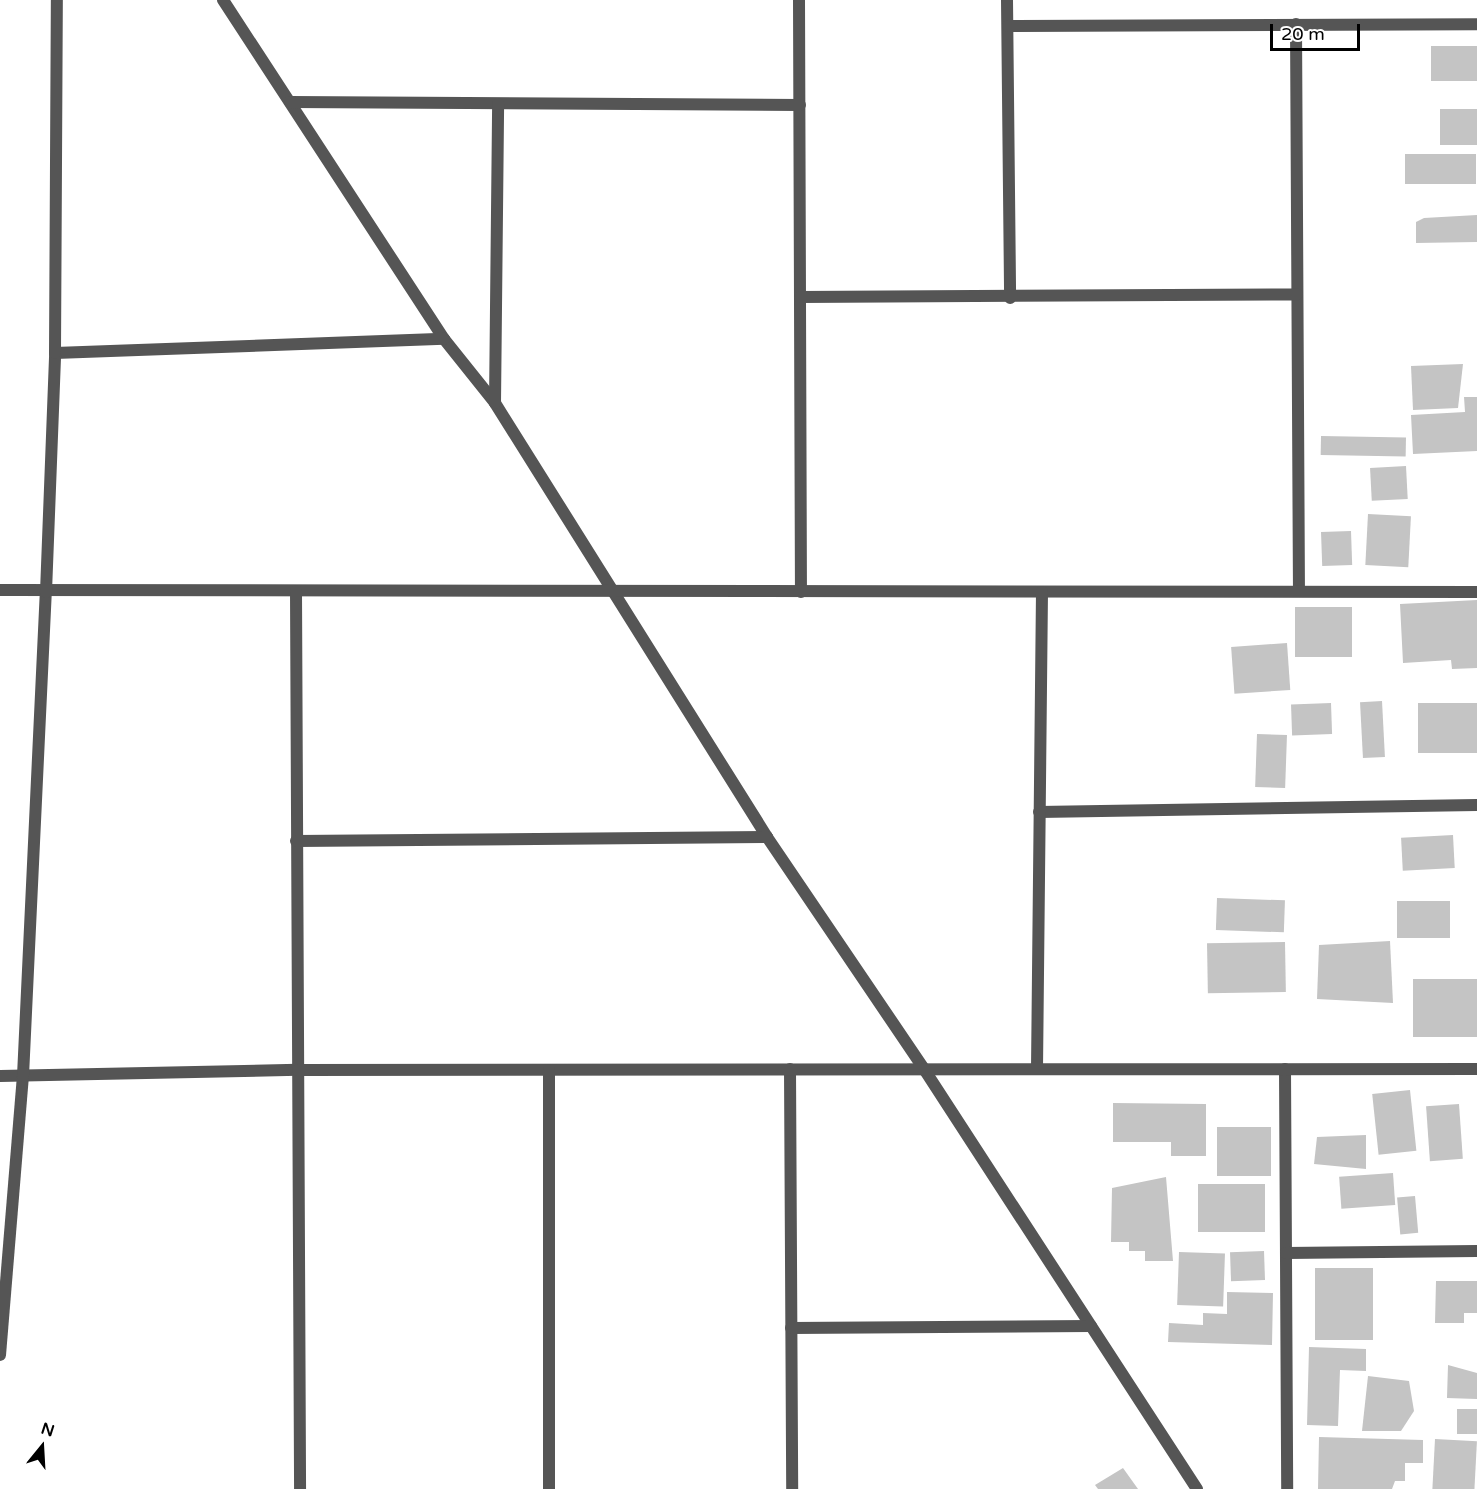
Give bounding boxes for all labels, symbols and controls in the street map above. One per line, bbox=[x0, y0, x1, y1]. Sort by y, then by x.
scale bar bbox=[1273, 12, 1363, 50]
text: 20 m bbox=[1281, 23, 1325, 45]
north arrow bbox=[12, 1417, 72, 1477]
text: N bbox=[38, 1418, 57, 1441]

